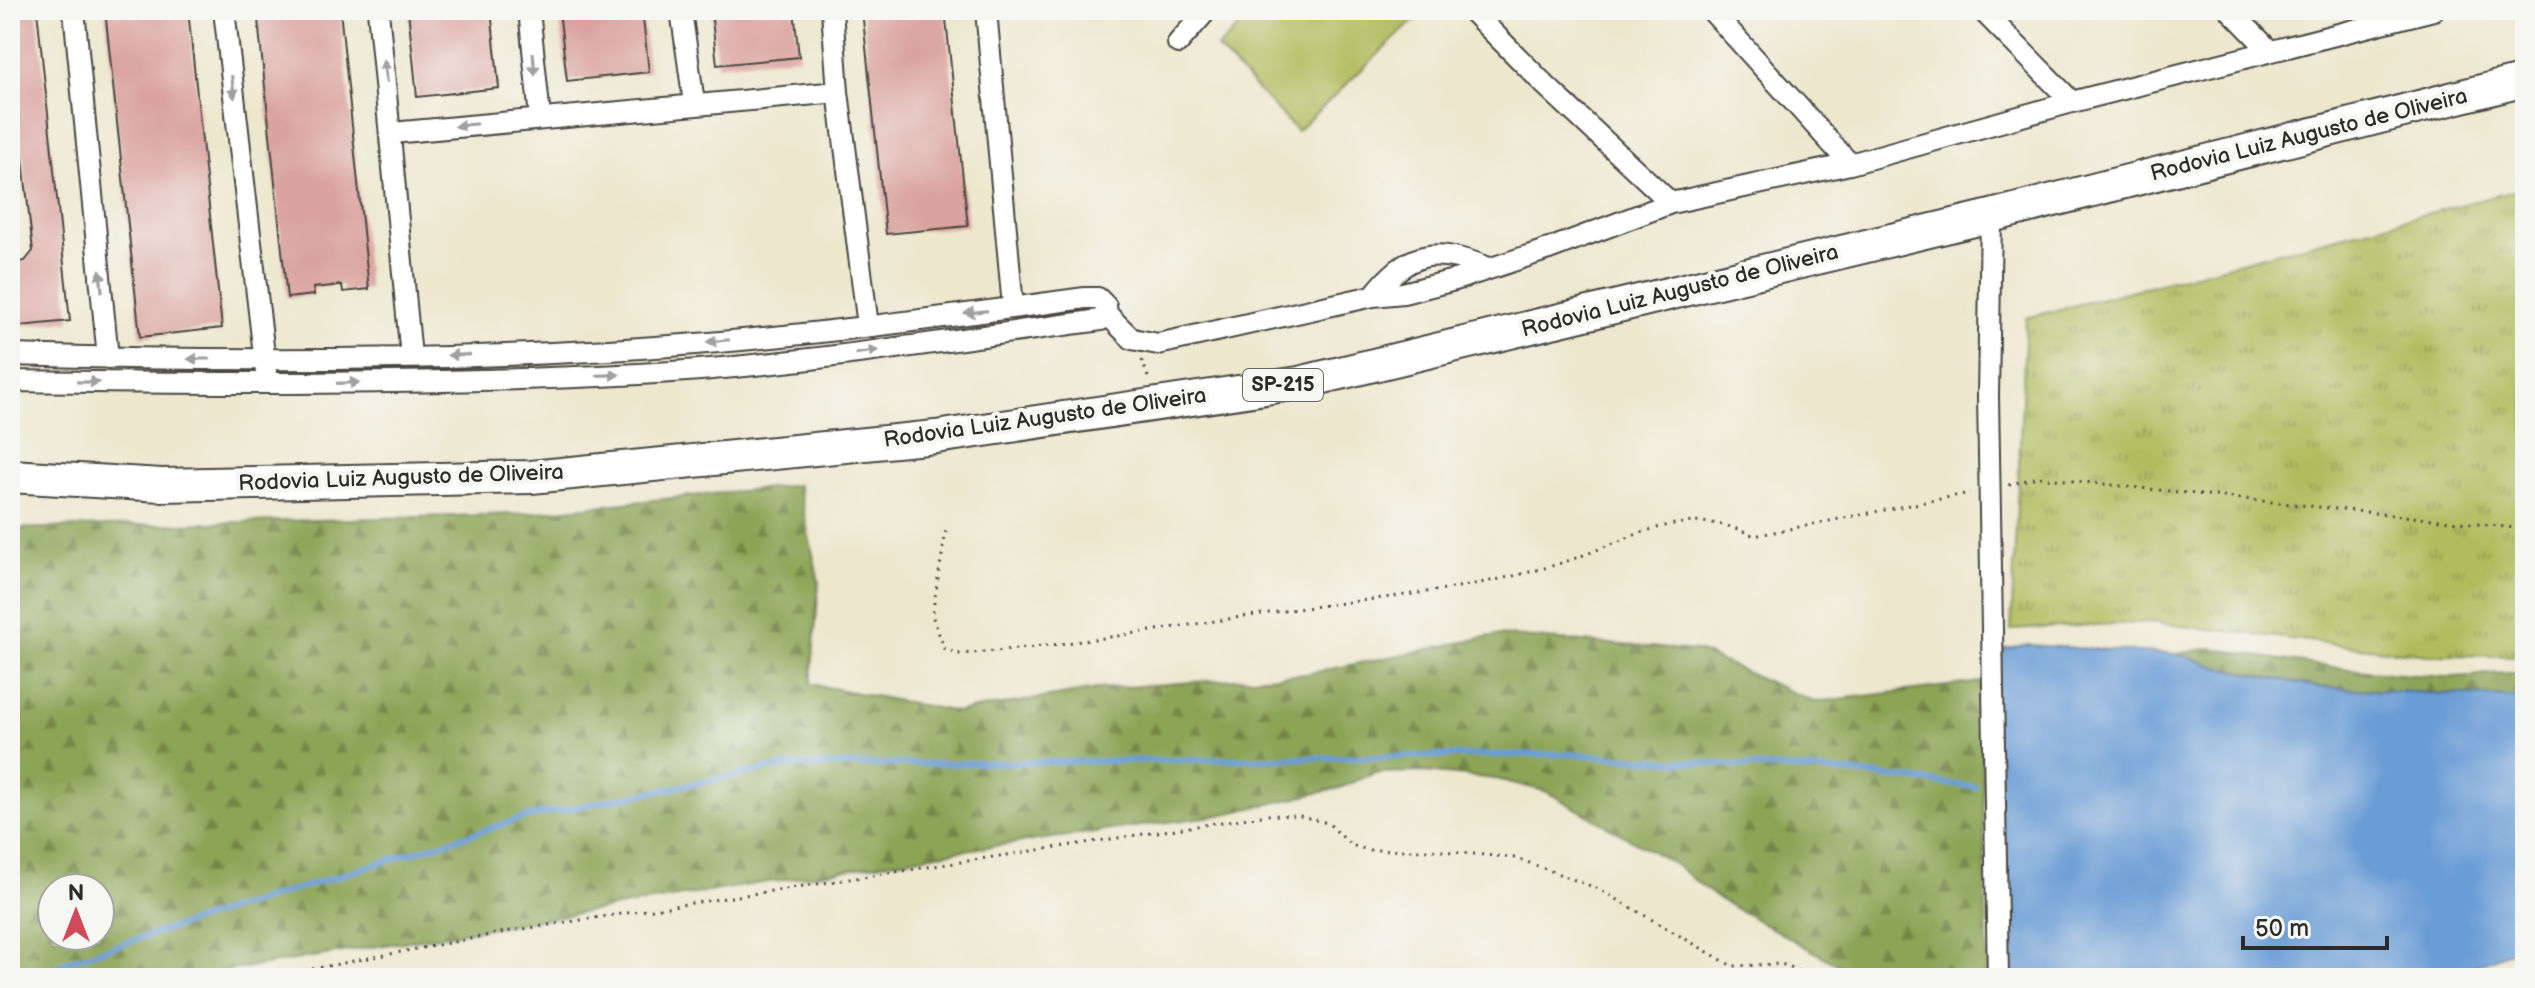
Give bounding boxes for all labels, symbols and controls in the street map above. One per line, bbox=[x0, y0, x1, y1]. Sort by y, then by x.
one-way arrow bbox=[528, 52, 541, 77]
one-way arrow bbox=[378, 59, 391, 84]
one-way arrow bbox=[226, 75, 239, 100]
street label: Rodovia Luiz Augusto de Oliveira bbox=[2148, 83, 2470, 187]
one-way arrow bbox=[453, 119, 478, 132]
street label: Rodovia Luiz Augusto de Oliveira bbox=[1519, 239, 1841, 343]
one-way arrow bbox=[94, 268, 107, 293]
one-way arrow bbox=[964, 306, 989, 319]
one-way arrow bbox=[705, 335, 730, 348]
one-way arrow bbox=[855, 345, 880, 358]
one-way arrow bbox=[446, 348, 471, 361]
one-way arrow bbox=[186, 353, 211, 365]
one-way arrow bbox=[596, 369, 621, 381]
road number: SP-215 bbox=[1243, 369, 1323, 401]
one-way arrow bbox=[76, 376, 101, 389]
one-way arrow bbox=[336, 376, 361, 389]
street label: Rodovia Luiz Augusto de Oliveira bbox=[882, 382, 1208, 454]
street label: Rodovia Luiz Augusto de Oliveira bbox=[238, 459, 564, 497]
north arrow bbox=[36, 872, 116, 952]
text: N bbox=[68, 880, 84, 907]
scale bar bbox=[2243, 900, 2387, 950]
text: 50 m bbox=[2255, 914, 2309, 943]

